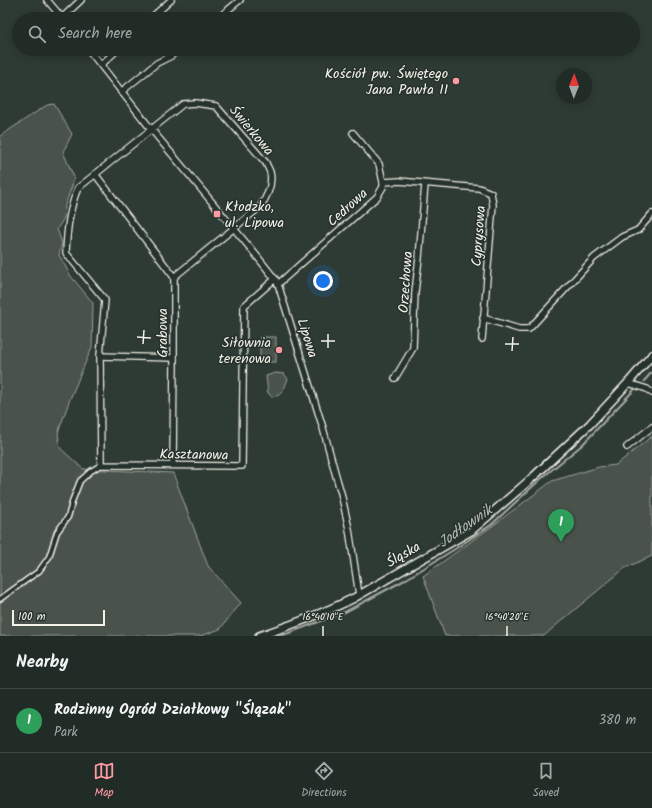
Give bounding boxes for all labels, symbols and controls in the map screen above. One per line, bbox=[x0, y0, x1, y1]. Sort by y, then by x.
search box bbox=[12, 12, 640, 56]
text: Search here bbox=[58, 22, 132, 46]
icon: search bbox=[26, 23, 48, 45]
place label: Kościół pw. Świętego Jana Pawła II bbox=[325, 63, 448, 101]
north arrow bbox=[556, 68, 592, 104]
marker: Kościół pw. Świętego Jana Pawła II bbox=[451, 76, 461, 86]
street label: Świerkowa bbox=[224, 101, 279, 161]
street label: Cedrowa bbox=[322, 183, 373, 232]
place label: Kłodzko, ul. Lipowa bbox=[225, 196, 284, 234]
street label: Cyprysowa bbox=[466, 205, 492, 267]
marker: Kłodzko, ul. Lipowa bbox=[212, 209, 222, 219]
street label: Orzechowa bbox=[393, 251, 419, 314]
your location bbox=[313, 271, 333, 291]
street label: Grabowa bbox=[152, 308, 174, 358]
street label: Lipowa bbox=[291, 316, 323, 361]
place label: Siłownia terenowa bbox=[219, 332, 271, 370]
marker: Siłownia terenowa bbox=[274, 345, 284, 355]
street label: Kasztanowa bbox=[159, 443, 229, 467]
water label: Jodłownik bbox=[433, 498, 500, 554]
pin: 1 bbox=[548, 509, 574, 542]
street label: Śląska bbox=[382, 536, 425, 574]
scale bar bbox=[12, 608, 105, 627]
text: 100 m bbox=[18, 608, 46, 626]
text: 16°40'10"E bbox=[302, 609, 345, 625]
text: 16°40'20"E bbox=[485, 609, 530, 625]
text: Nearby bbox=[16, 649, 68, 676]
text: Rodzinny Ogród Działkowy "Ślązak" bbox=[54, 698, 291, 722]
text: 1 bbox=[27, 710, 31, 731]
text: 380 m bbox=[599, 710, 636, 731]
text: Park bbox=[54, 722, 78, 743]
tab: Map bbox=[93, 760, 115, 802]
tab: Directions bbox=[301, 760, 347, 802]
tab: Saved bbox=[533, 760, 559, 802]

